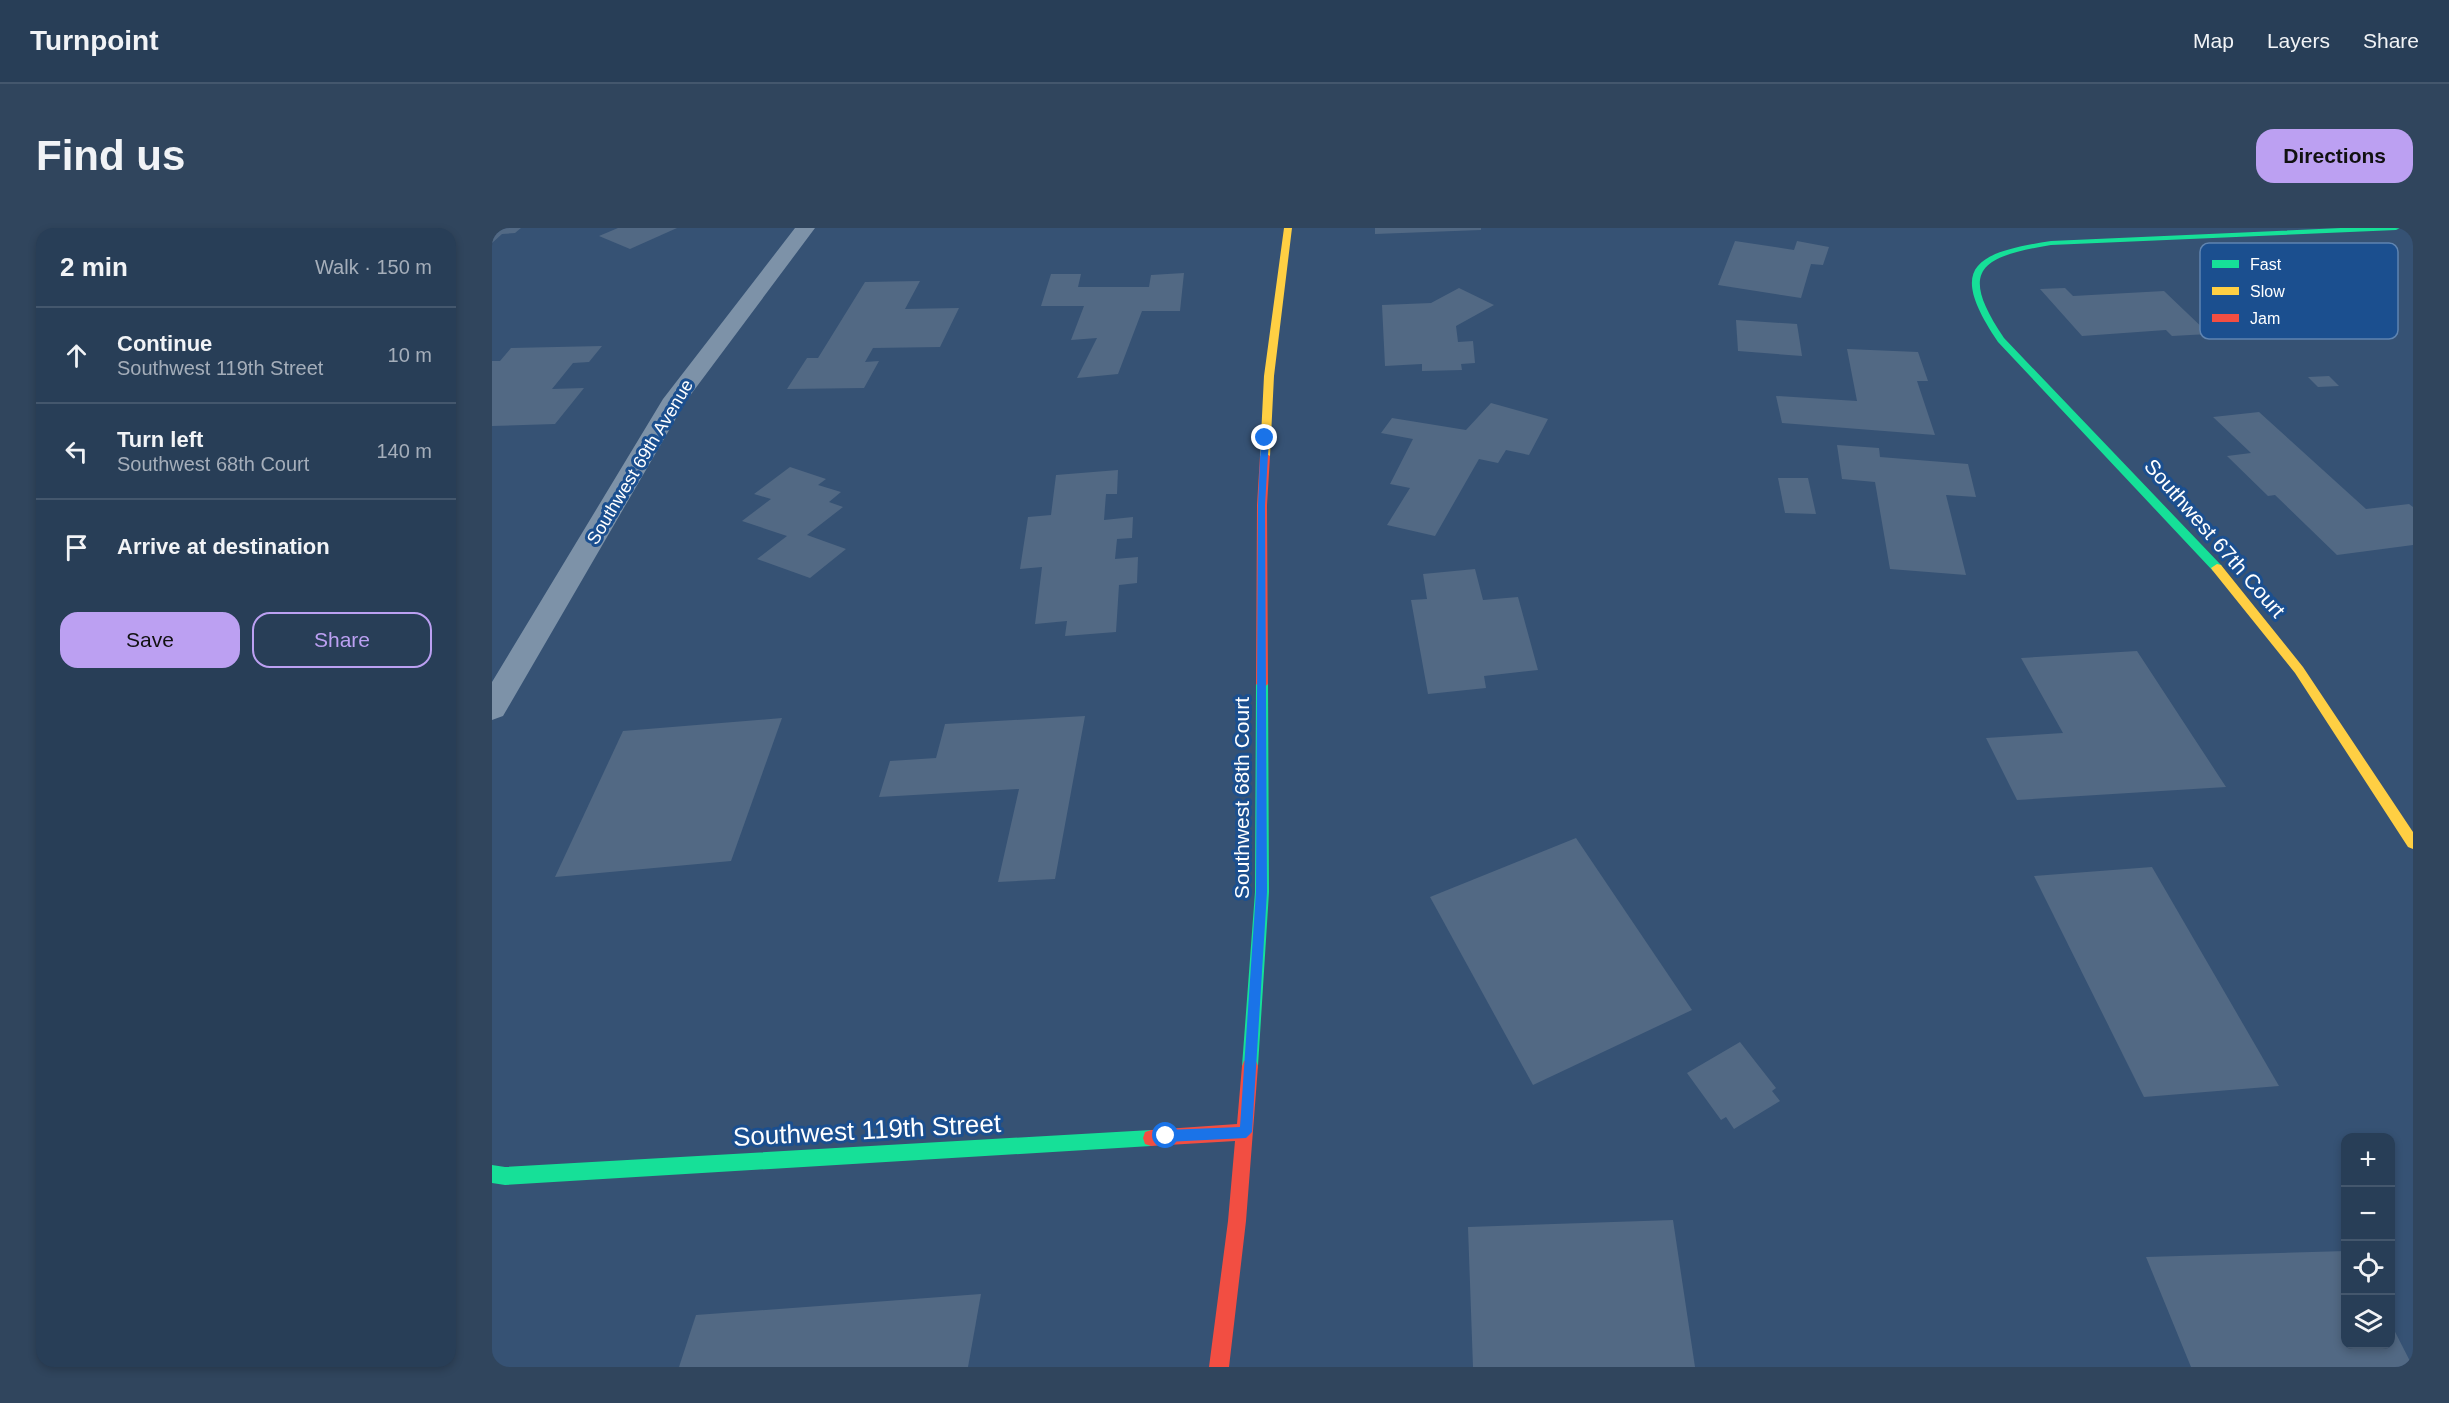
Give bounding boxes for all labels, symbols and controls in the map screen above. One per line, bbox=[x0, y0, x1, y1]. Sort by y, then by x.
text: Turnpoint bbox=[30, 25, 159, 56]
text: Map bbox=[2193, 29, 2234, 52]
text: Layers bbox=[2267, 29, 2330, 52]
text: Share bbox=[2363, 29, 2419, 52]
button: Directions bbox=[2256, 129, 2413, 183]
text: Find us bbox=[36, 132, 185, 179]
legend bbox=[2200, 243, 2398, 339]
text: 2 min bbox=[60, 252, 128, 282]
text: Walk · 150 m bbox=[315, 256, 432, 278]
text: Fast bbox=[2250, 256, 2282, 273]
text: Slow bbox=[2250, 283, 2285, 300]
text: Jam bbox=[2250, 310, 2280, 327]
text: Continue bbox=[117, 331, 212, 356]
icon: ahead bbox=[60, 339, 93, 372]
text: 10 m bbox=[388, 344, 432, 366]
text: Southwest 119th Street bbox=[117, 357, 323, 379]
street label: Southwest 69th Avenue bbox=[583, 376, 697, 548]
route end bbox=[1251, 424, 1277, 450]
text: Turn left bbox=[117, 427, 203, 452]
icon: left bbox=[60, 435, 93, 468]
text: 140 m bbox=[376, 440, 432, 462]
text: Southwest 68th Court bbox=[117, 453, 309, 475]
street label: Southwest 67th Court bbox=[2140, 454, 2290, 622]
icon: arrive bbox=[60, 531, 93, 564]
text: Arrive at destination bbox=[117, 534, 330, 559]
button: Save bbox=[60, 612, 240, 668]
button: Share bbox=[252, 612, 432, 668]
street label: Southwest 68th Court bbox=[1230, 697, 1253, 899]
street label: Southwest 119th Street bbox=[732, 1108, 1003, 1152]
route start bbox=[1152, 1122, 1178, 1148]
map controls bbox=[2341, 1133, 2395, 1349]
button: + bbox=[2341, 1133, 2395, 1187]
button: − bbox=[2341, 1187, 2395, 1241]
button: locate bbox=[2341, 1241, 2395, 1295]
button: layers bbox=[2341, 1295, 2395, 1349]

